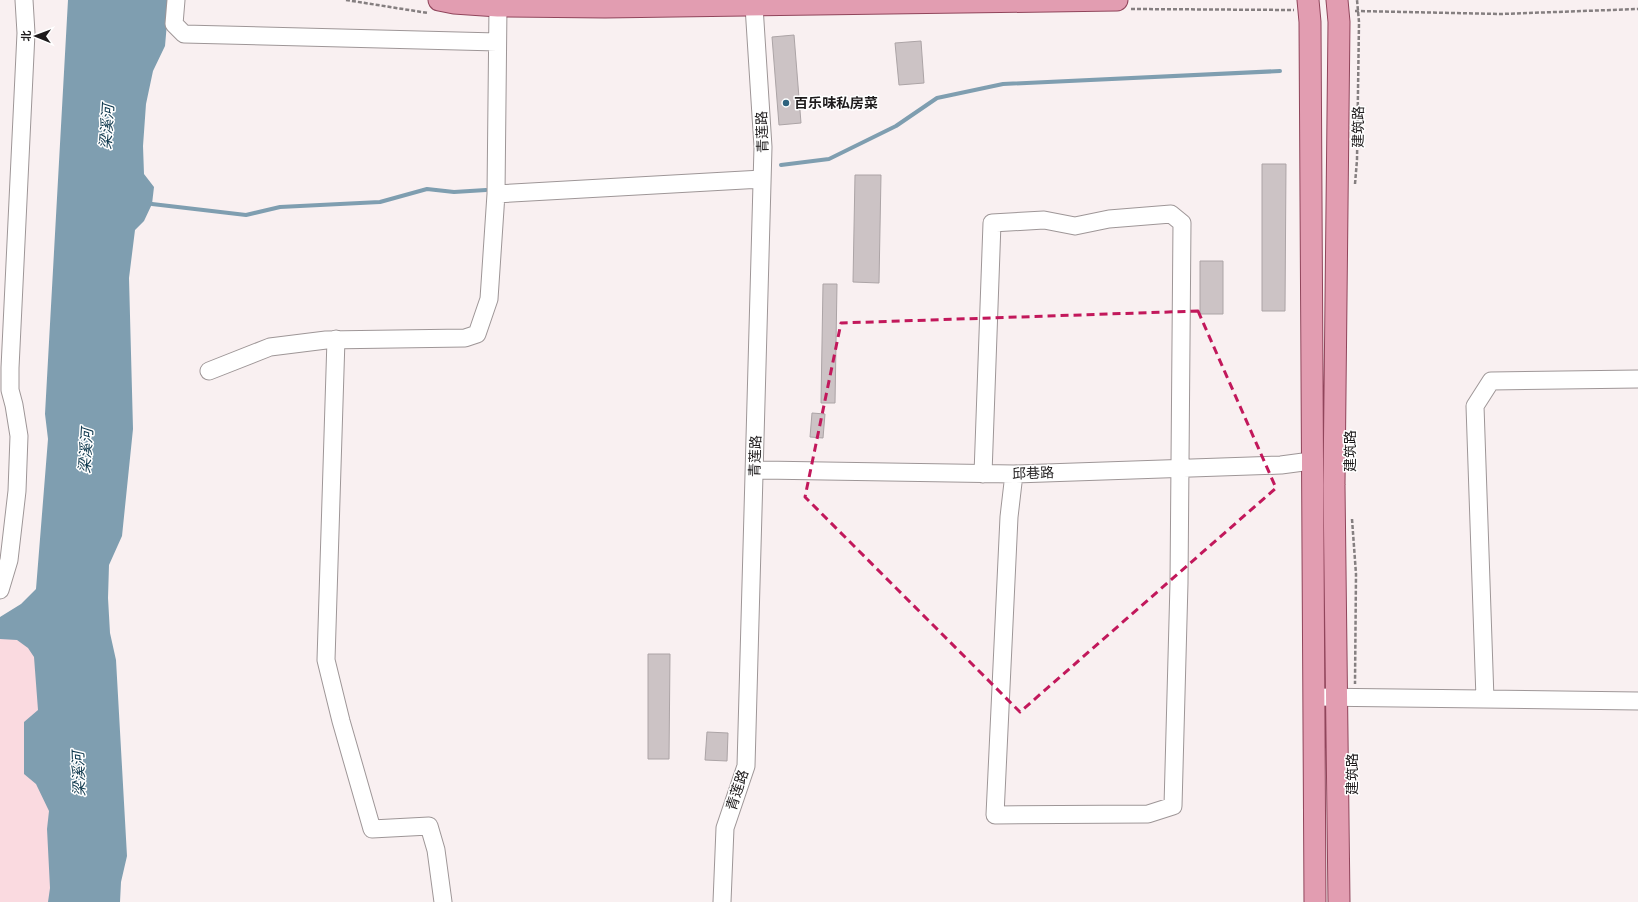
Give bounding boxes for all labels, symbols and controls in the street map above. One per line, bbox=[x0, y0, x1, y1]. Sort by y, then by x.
north arrow bbox=[16, 16, 56, 56]
text: 北 bbox=[20, 30, 33, 41]
place label: 百乐味私房菜 bbox=[794, 95, 878, 112]
marker: 百乐味私房菜 bbox=[781, 98, 791, 108]
water label: 梁溪河 bbox=[96, 101, 118, 150]
street label: 建筑路 bbox=[1350, 106, 1367, 148]
street label: 青莲路 bbox=[753, 111, 772, 153]
water label: 梁溪河 bbox=[75, 425, 97, 474]
street label: 建筑路 bbox=[1342, 430, 1359, 472]
street label: 青莲路 bbox=[746, 435, 765, 477]
street label: 邱巷路 bbox=[1012, 464, 1054, 483]
water label: 梁溪河 bbox=[69, 748, 89, 797]
street label: 建筑路 bbox=[1344, 753, 1361, 795]
street label: 青莲路 bbox=[723, 768, 752, 813]

